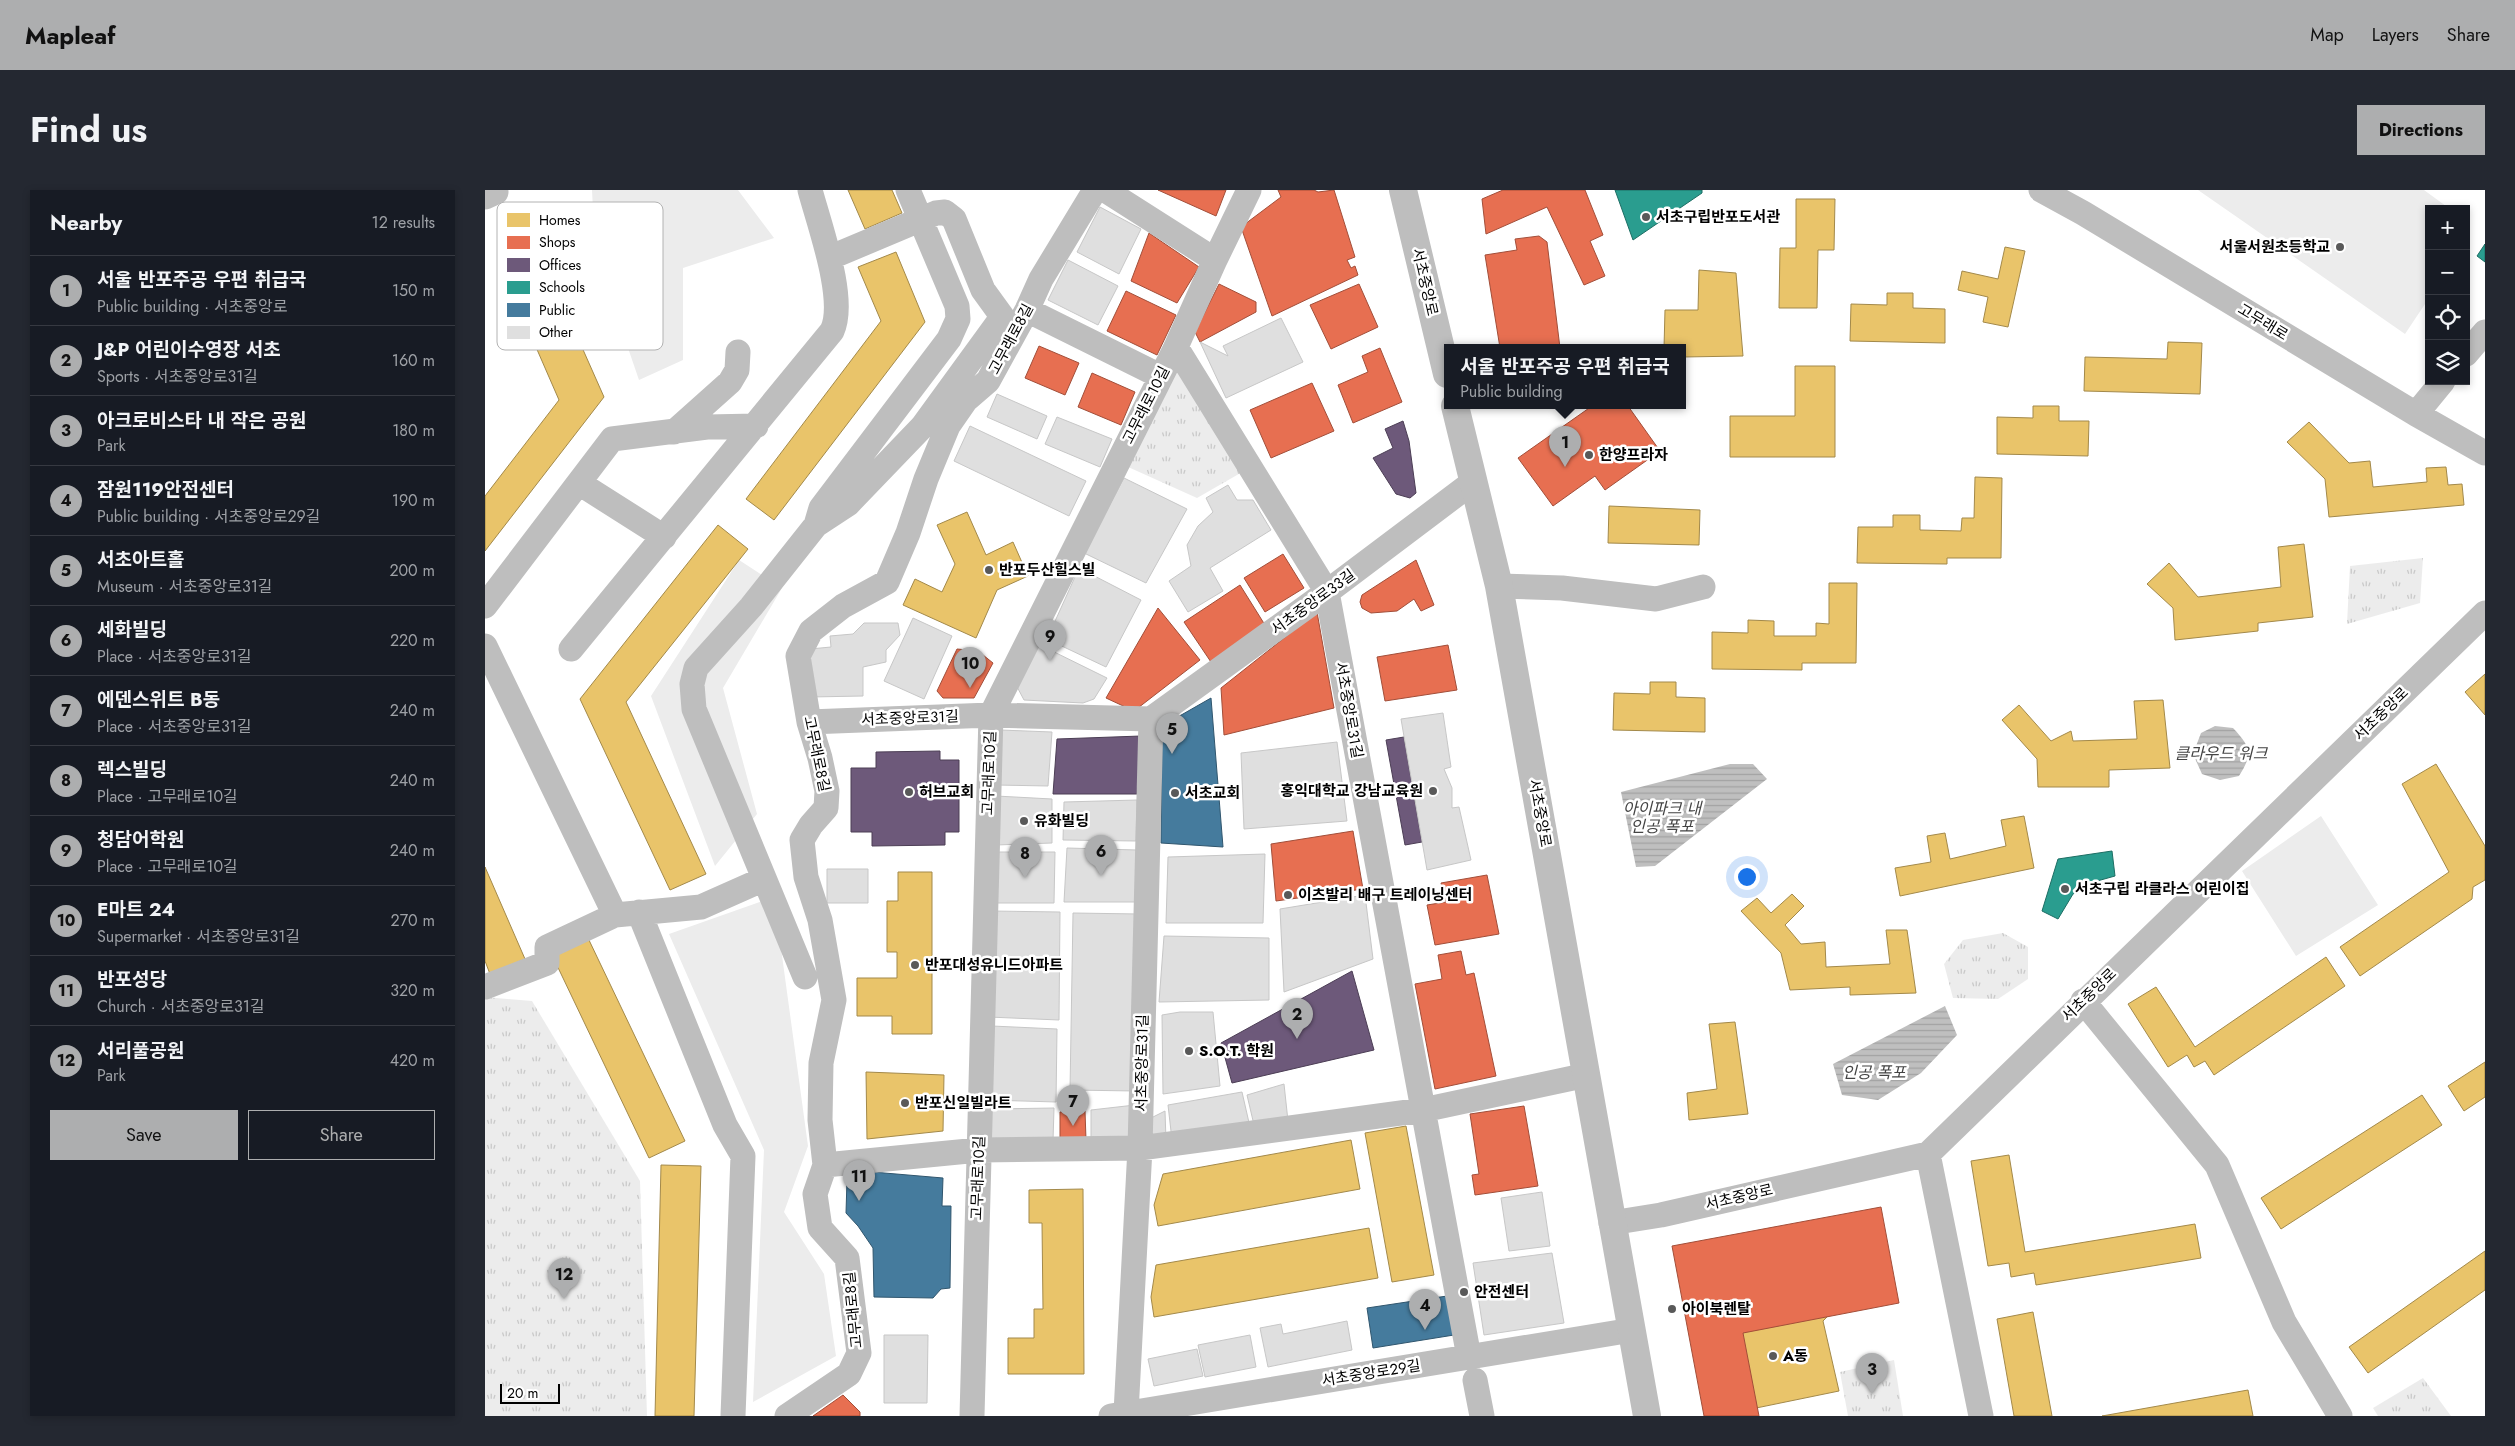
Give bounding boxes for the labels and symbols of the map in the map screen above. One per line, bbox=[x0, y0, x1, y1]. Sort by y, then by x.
legend bbox=[497, 202, 663, 350]
place label: 서초구립반포도서관 bbox=[1656, 206, 1780, 228]
text: Homes bbox=[539, 210, 581, 230]
marker: 서초구립반포도서관 bbox=[1640, 211, 1652, 223]
text: Shops bbox=[539, 232, 576, 252]
place label: 서울서원초등학교 bbox=[2220, 236, 2330, 258]
marker: 서울서원초등학교 bbox=[2334, 241, 2346, 253]
street label: 서초중앙로 bbox=[1407, 246, 1443, 318]
text: Offices bbox=[539, 255, 582, 275]
text: Schools bbox=[539, 277, 585, 297]
street label: 고무래로 bbox=[2234, 298, 2292, 346]
text: Public bbox=[539, 300, 575, 320]
street label: 고무래로8길 bbox=[983, 300, 1039, 378]
text: Other bbox=[539, 322, 573, 342]
street label: 고무래로10길 bbox=[1117, 362, 1175, 448]
pin: 1 bbox=[1549, 426, 1581, 467]
place label: 한양프라자 bbox=[1599, 444, 1668, 466]
marker: 한양프라자 bbox=[1583, 449, 1595, 461]
place label: 반포두산힐스빌 bbox=[999, 559, 1096, 581]
marker: 반포두산힐스빌 bbox=[983, 564, 995, 576]
street label: 서초중앙로33길 bbox=[1266, 564, 1360, 640]
pin: 9 bbox=[1034, 620, 1066, 661]
pin: 10 bbox=[954, 647, 986, 688]
street label: 서초중앙로31길 bbox=[1330, 660, 1368, 760]
street label: 서초중앙로 bbox=[2349, 682, 2413, 746]
street label: 서초중앙로31길 bbox=[861, 705, 959, 731]
pin: 5 bbox=[1156, 713, 1188, 754]
street label: 고무래로8길 bbox=[798, 714, 836, 794]
street label: 고무래로10길 bbox=[977, 730, 1001, 816]
water label: 클라우드 워크 bbox=[2174, 742, 2269, 765]
street label: 서초중앙로 bbox=[1523, 777, 1557, 849]
place label: 홍익대학교 강남교육원 bbox=[1280, 780, 1423, 802]
place label: 허브교회 bbox=[919, 781, 974, 803]
place label: 서초교회 bbox=[1185, 782, 1240, 804]
marker: 홍익대학교 강남교육원 bbox=[1427, 785, 1439, 797]
marker: 허브교회 bbox=[903, 786, 915, 798]
marker: 서초교회 bbox=[1169, 787, 1181, 799]
water label: 아이파크 내 인공 폭포 bbox=[1623, 797, 1703, 838]
place label: 유화빌딩 bbox=[1034, 810, 1089, 832]
marker: 유화빌딩 bbox=[1018, 815, 1030, 827]
pin: 6 bbox=[1085, 835, 1117, 876]
pin: 8 bbox=[1009, 837, 1041, 878]
your location bbox=[1734, 864, 1760, 890]
place label: 서초구립 라클라스 어린이집 bbox=[2075, 878, 2250, 900]
marker: 서초구립 라클라스 어린이집 bbox=[2059, 883, 2071, 895]
place label: 이츠발리 배구 트레이닝센터 bbox=[1298, 884, 1473, 906]
marker: 이츠발리 배구 트레이닝센터 bbox=[1282, 889, 1294, 901]
place label: 반포대성유니드아파트 bbox=[925, 954, 1063, 976]
marker: 반포대성유니드아파트 bbox=[909, 959, 921, 971]
street label: 서초중앙로 bbox=[2057, 963, 2121, 1027]
pin: 2 bbox=[1281, 998, 1313, 1039]
street label: 서초중앙로31길 bbox=[1130, 1014, 1154, 1112]
place label: S.O.T. 학원 bbox=[1199, 1040, 1274, 1062]
marker: S.O.T. 학원 bbox=[1183, 1045, 1195, 1057]
water label: 인공 폭포 bbox=[1842, 1061, 1907, 1084]
pin: 7 bbox=[1057, 1085, 1089, 1126]
place label: 반포신일빌라트 bbox=[915, 1092, 1012, 1114]
marker: 반포신일빌라트 bbox=[899, 1097, 911, 1109]
street label: 고무래로10길 bbox=[966, 1135, 990, 1221]
pin: 11 bbox=[843, 1160, 875, 1201]
street label: 서초중앙로 bbox=[1703, 1179, 1775, 1215]
pin: 12 bbox=[548, 1258, 580, 1299]
street label: 고무래로8길 bbox=[838, 1270, 868, 1350]
place label: 안전센터 bbox=[1474, 1281, 1529, 1303]
marker: 안전센터 bbox=[1458, 1286, 1470, 1298]
pin: 4 bbox=[1409, 1289, 1441, 1330]
place label: 아이북렌탈 bbox=[1682, 1298, 1751, 1320]
marker: 아이북렌탈 bbox=[1666, 1303, 1678, 1315]
place label: A동 bbox=[1782, 1345, 1808, 1367]
marker: A동 bbox=[1767, 1350, 1779, 1362]
pin: 3 bbox=[1856, 1353, 1888, 1394]
street label: 서초중앙로29길 bbox=[1320, 1354, 1422, 1392]
scale bar bbox=[500, 1381, 560, 1404]

